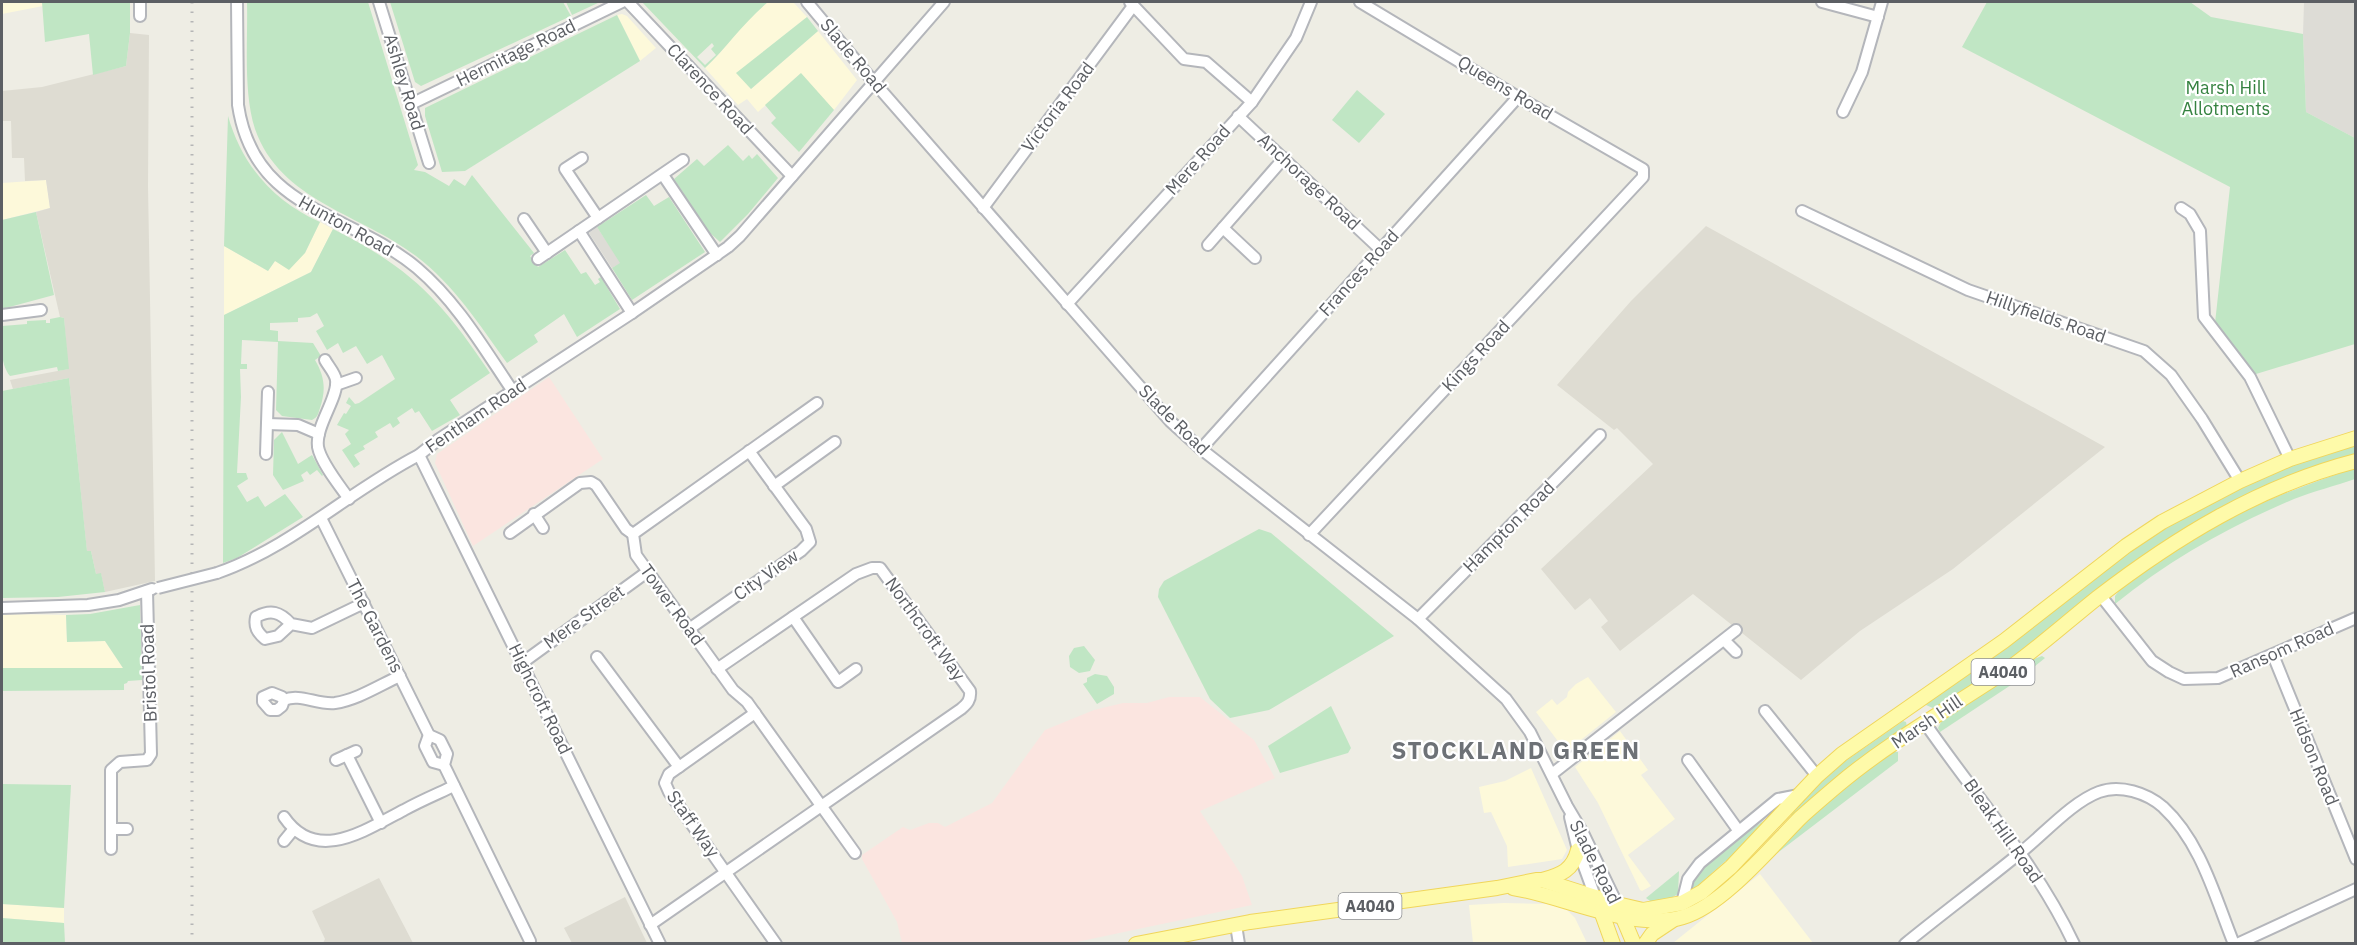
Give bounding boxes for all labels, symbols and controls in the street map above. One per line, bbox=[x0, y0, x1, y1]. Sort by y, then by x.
street label: Slade Road bbox=[815, 13, 891, 98]
street label: Hermitage Road bbox=[452, 14, 579, 91]
street label: Ashley Road bbox=[379, 31, 430, 133]
street label: Clarence Road bbox=[662, 38, 759, 139]
street label: Queens Road bbox=[1453, 50, 1557, 125]
street label: Victoria Road bbox=[1016, 57, 1099, 156]
park label: Marsh Hill Allotments bbox=[2182, 76, 2270, 120]
street label: Mere Road bbox=[1160, 120, 1235, 200]
street label: Anchorage Road bbox=[1253, 128, 1366, 235]
street label: Hunton Road bbox=[295, 190, 398, 261]
street label: Frances Road bbox=[1314, 224, 1404, 321]
street label: Hillyfields Road bbox=[1983, 285, 2109, 348]
street label: Kings Road bbox=[1437, 315, 1515, 396]
street label: Fentham Road bbox=[421, 373, 531, 458]
street label: Slade Road bbox=[1134, 379, 1215, 460]
street label: Hampton Road bbox=[1458, 476, 1559, 577]
street label: City View bbox=[729, 544, 803, 605]
street label: Tower Road bbox=[635, 560, 710, 650]
street label: Northcroft Way bbox=[880, 572, 971, 685]
street label: The Gardens bbox=[342, 575, 409, 677]
street label: Mere Street bbox=[539, 580, 629, 654]
street label: Ransom Road bbox=[2226, 616, 2337, 683]
street label: Bristol Road bbox=[135, 623, 162, 723]
street label: Highcroft Road bbox=[504, 640, 577, 758]
road number: A4040 bbox=[1972, 659, 2034, 685]
street label: Marsh Hill bbox=[1887, 689, 1967, 754]
street label: Hidson Road bbox=[2285, 705, 2344, 809]
district label: STOCKLAND GREEN bbox=[1391, 734, 1641, 766]
street label: Bleak Hill Road bbox=[1959, 774, 2048, 887]
street label: Staff Way bbox=[662, 786, 725, 862]
street label: Slade Road bbox=[1565, 816, 1626, 907]
road number: A4040 bbox=[1338, 893, 1402, 919]

